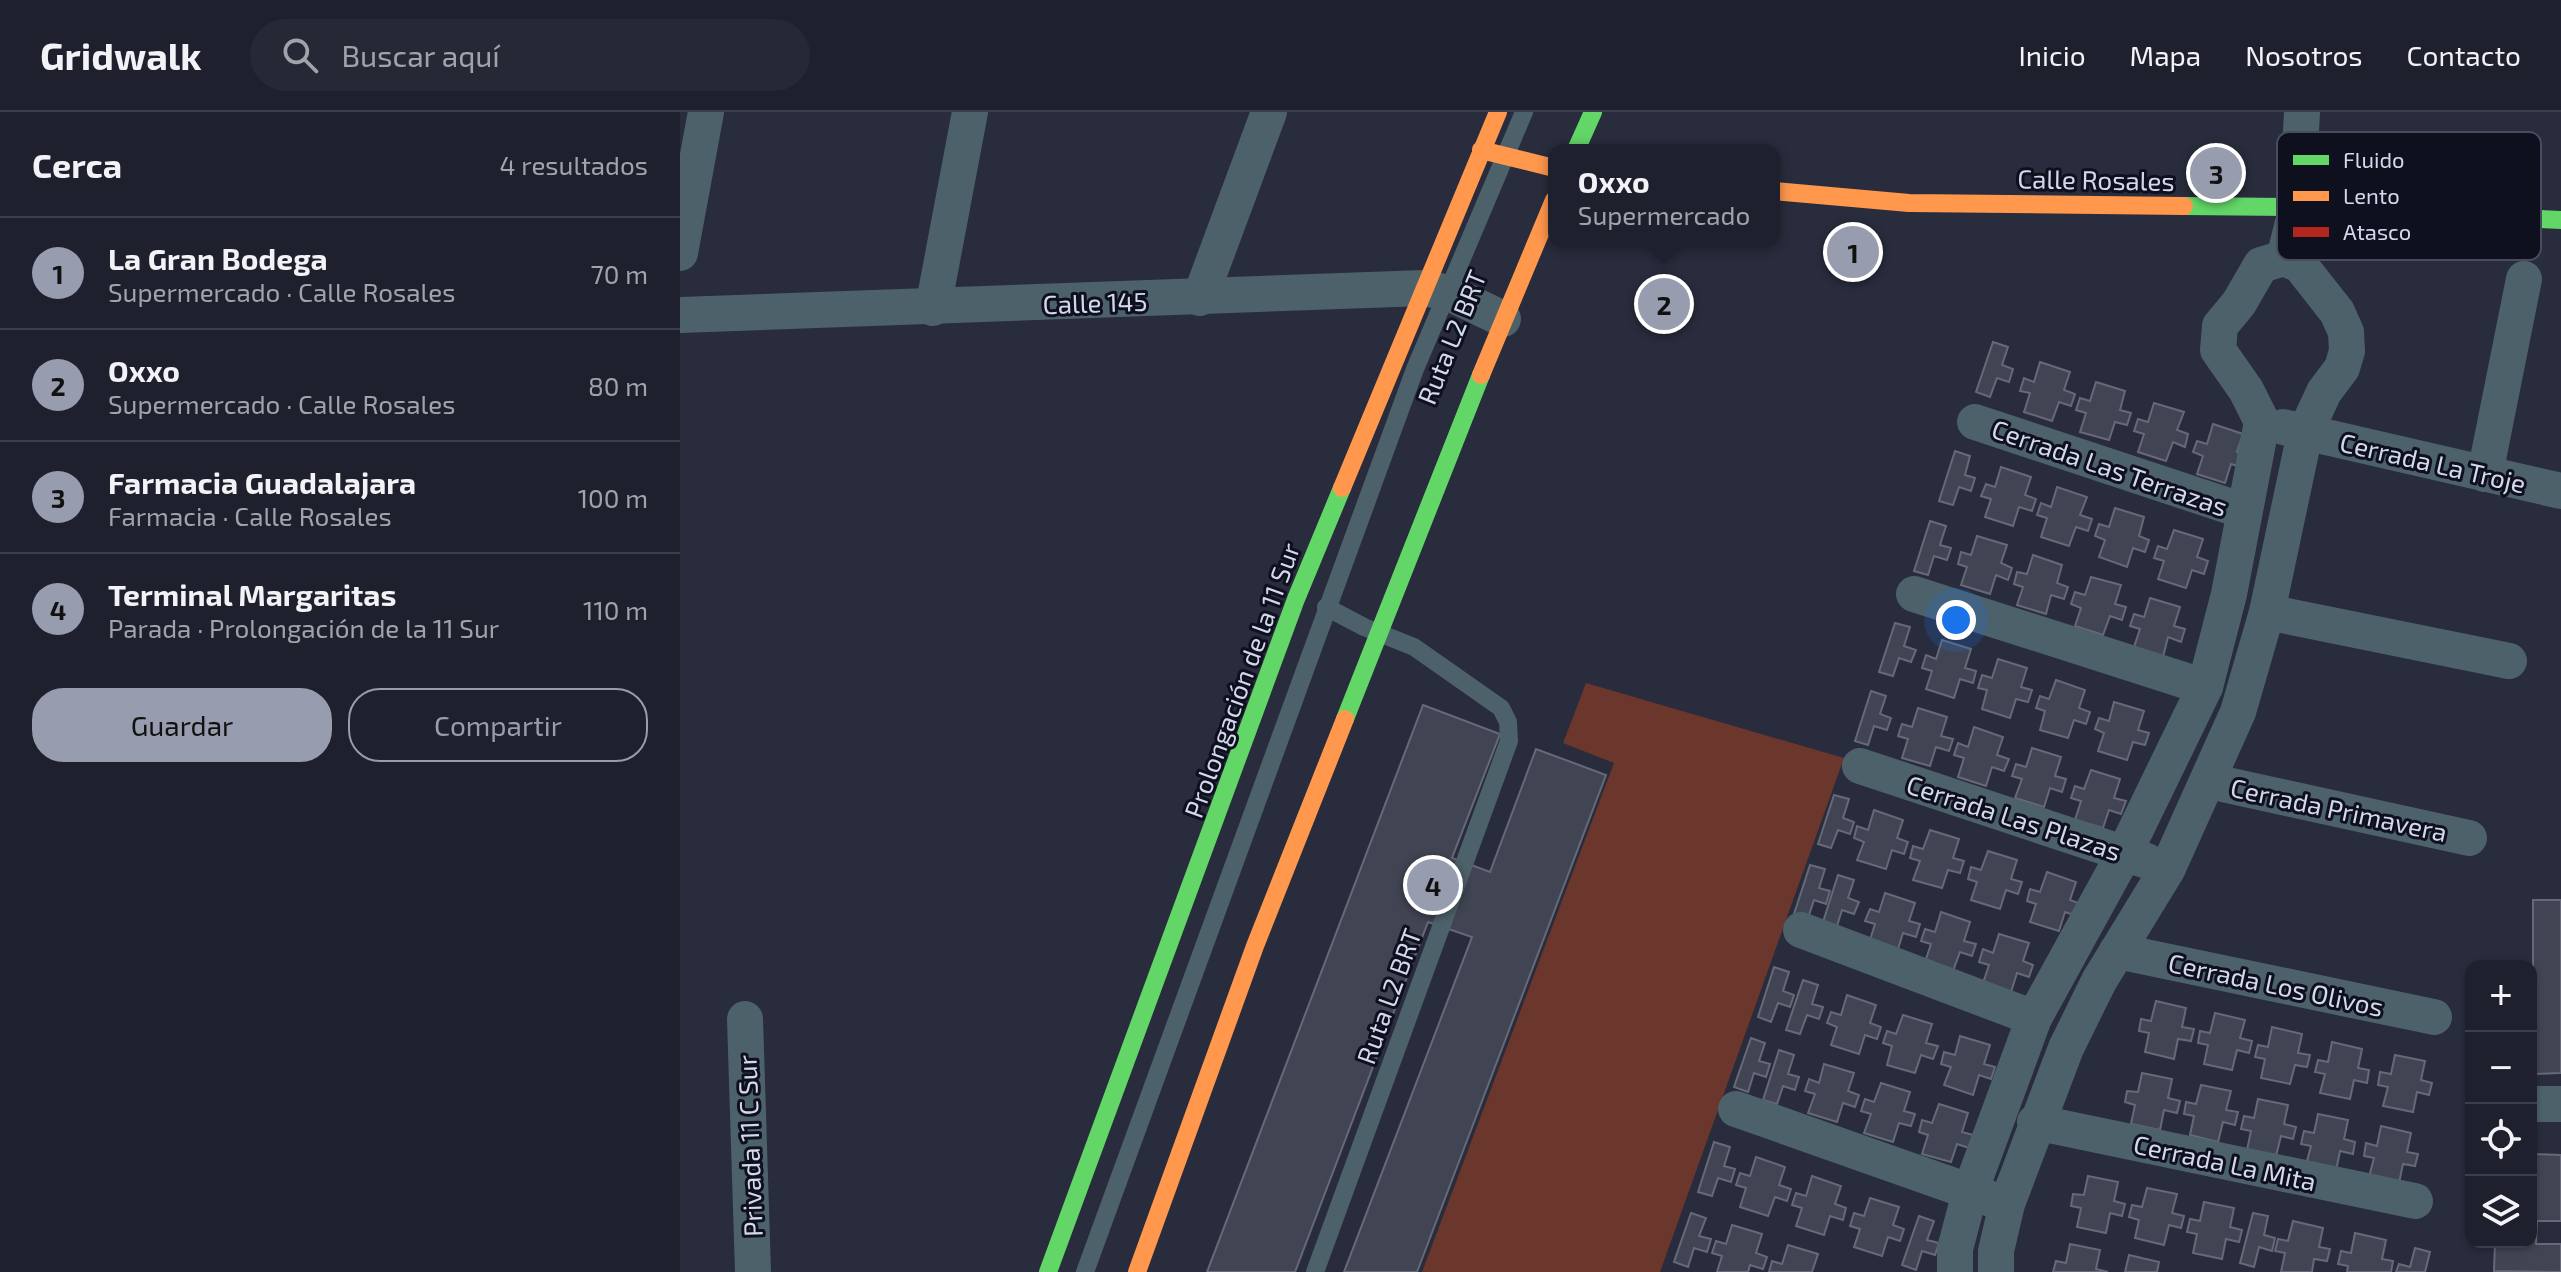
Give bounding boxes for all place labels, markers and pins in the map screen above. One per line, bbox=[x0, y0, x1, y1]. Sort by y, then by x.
pin: 3 bbox=[2190, 143, 2242, 203]
pin: 1 bbox=[1827, 222, 1879, 282]
pin: 2 bbox=[1638, 274, 1690, 334]
pin: 4 bbox=[1407, 855, 1459, 915]

